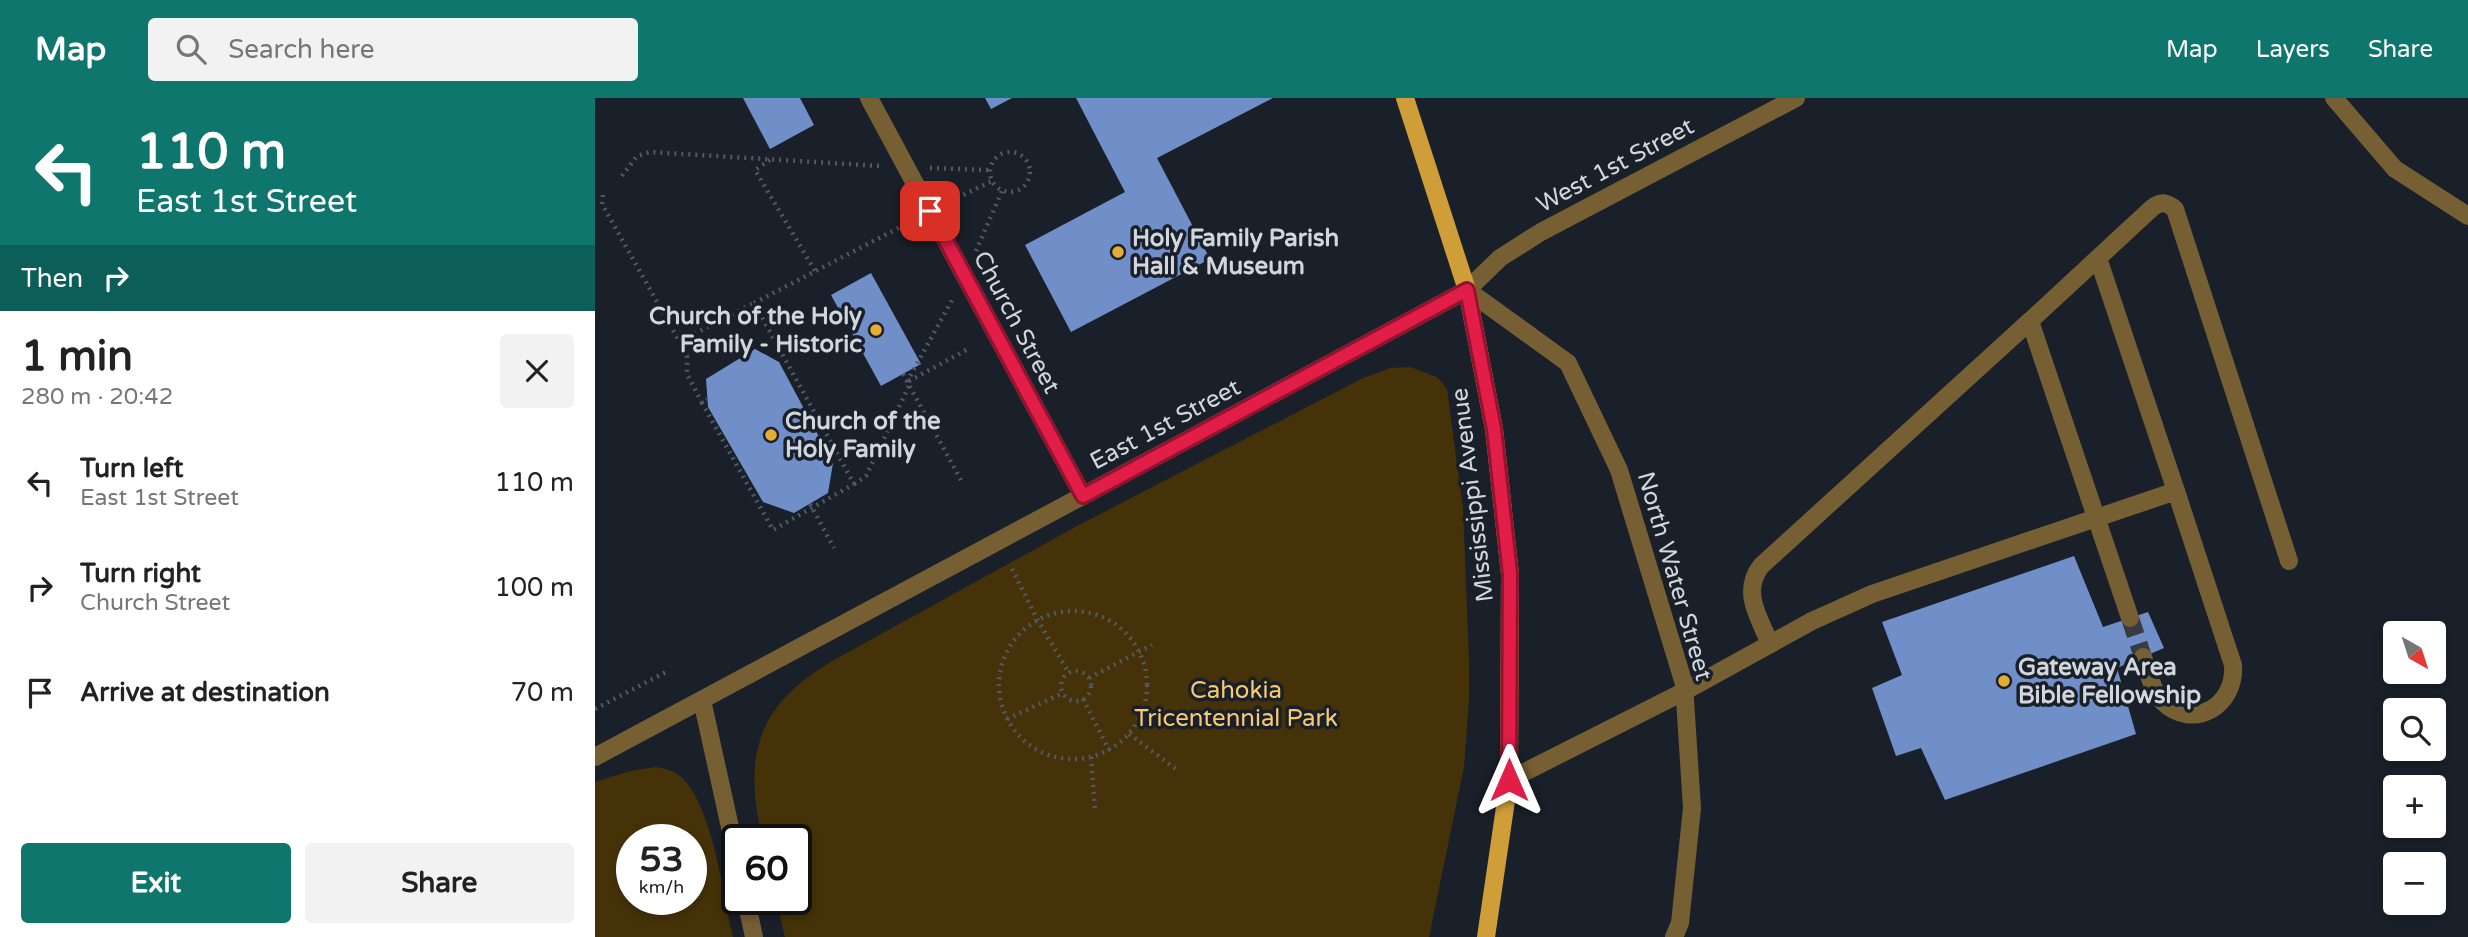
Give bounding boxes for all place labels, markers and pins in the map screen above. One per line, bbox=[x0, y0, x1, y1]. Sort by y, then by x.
pin bbox=[900, 181, 960, 241]
place label: Holy Family Parish Hall & Museum bbox=[1132, 224, 1339, 281]
marker: Holy Family Parish Hall & Museum bbox=[1110, 244, 1126, 260]
place label: Church of the Holy Family - Historic bbox=[649, 302, 862, 359]
marker: Church of the Holy Family - Historic bbox=[868, 322, 884, 338]
place label: Church of the Holy Family bbox=[785, 407, 941, 464]
marker: Church of the Holy Family bbox=[763, 427, 779, 443]
place label: Gateway Area Bible Fellowship bbox=[2018, 653, 2201, 710]
marker: Gateway Area Bible Fellowship bbox=[1996, 673, 2012, 689]

